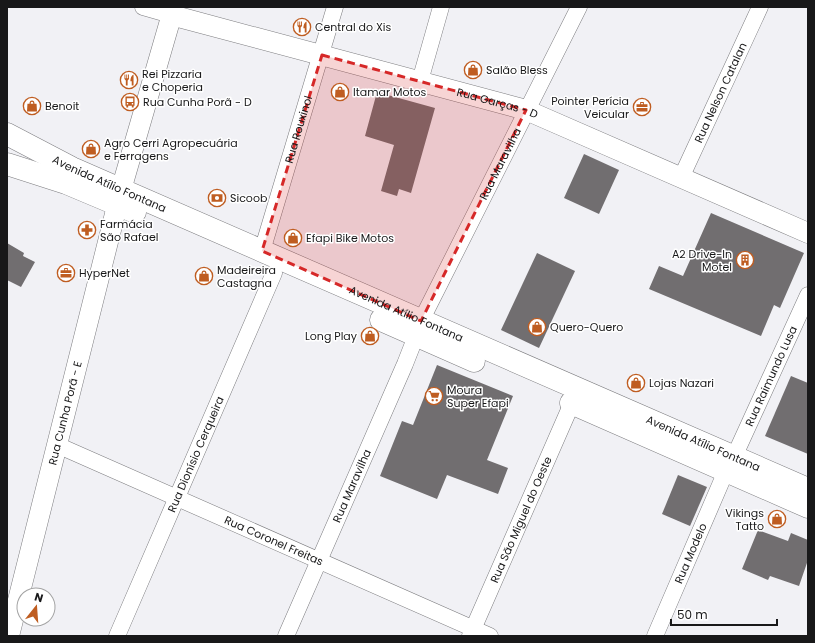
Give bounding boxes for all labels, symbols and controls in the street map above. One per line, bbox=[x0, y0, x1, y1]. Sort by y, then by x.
restaurant icon: Central do Xis bbox=[292, 17, 312, 37]
place label: Central do Xis bbox=[315, 19, 391, 35]
street label: Rua Nelson Catalan bbox=[690, 40, 750, 145]
shop icon: Salão Bless bbox=[463, 60, 483, 80]
place label: Salão Bless bbox=[486, 62, 548, 78]
place label: Rei Pizzaria e Choperia bbox=[142, 66, 203, 95]
restaurant icon: Rei Pizzaria e Choperia bbox=[119, 70, 139, 90]
shop icon: Itamar Motos bbox=[330, 82, 350, 102]
place label: Itamar Motos bbox=[353, 84, 427, 100]
street label: Rua Garças - D bbox=[455, 84, 541, 122]
bus stop icon: Rua Cunha Porã - D bbox=[120, 92, 140, 112]
place label: Pointer Perícia Veicular bbox=[551, 93, 629, 122]
place label: Rua Cunha Porã - D bbox=[143, 94, 252, 110]
street label: Rua Rouxinol bbox=[281, 94, 316, 165]
shop icon: Benoit bbox=[22, 96, 42, 116]
office icon: Pointer Perícia Veicular bbox=[632, 97, 652, 117]
place label: Benoit bbox=[45, 98, 79, 114]
street label: Rua Maravilha bbox=[475, 125, 525, 203]
place label: Agro Cerri Agropecuária e Ferragens bbox=[104, 135, 238, 164]
shop icon: Agro Cerri Agropecuária e Ferragens bbox=[81, 139, 101, 159]
street label: Avenida Atílio Fontana bbox=[50, 151, 169, 216]
bank icon: Sicoob bbox=[207, 188, 227, 208]
place label: Sicoob bbox=[230, 190, 267, 206]
place label: Farmácia São Rafael bbox=[100, 216, 159, 245]
pharmacy icon: Farmácia São Rafael bbox=[77, 220, 97, 240]
shop icon: Efapi Bike Motos bbox=[283, 228, 303, 248]
place label: Efapi Bike Motos bbox=[306, 230, 394, 246]
place label: A2 Drive-In Motel bbox=[672, 246, 732, 275]
building icon: A2 Drive-In Motel bbox=[735, 250, 755, 270]
place label: Madeireira Castagna bbox=[217, 262, 276, 291]
office icon: HyperNet bbox=[56, 263, 76, 283]
place label: HyperNet bbox=[79, 265, 130, 281]
shop icon: Madeireira Castagna bbox=[194, 266, 214, 286]
street label: Avenida Atílio Fontana bbox=[347, 282, 466, 346]
shop icon: Quero-Quero bbox=[527, 317, 547, 337]
place label: Quero-Quero bbox=[550, 319, 623, 335]
street label: Rua Raimundo Lusa bbox=[741, 323, 801, 429]
shop icon: Long Play bbox=[360, 326, 380, 346]
place label: Long Play bbox=[305, 328, 358, 344]
street label: Rua Cunha Porã - E bbox=[44, 359, 86, 467]
shop icon: Lojas Nazari bbox=[626, 373, 646, 393]
place label: Lojas Nazari bbox=[649, 375, 714, 391]
place label: Moura Super Efapi bbox=[447, 382, 509, 411]
supermarket icon: Moura Super Efapi bbox=[424, 386, 444, 406]
street label: Rua Dionísio Cerqueira bbox=[163, 394, 228, 515]
street label: Avenida Atílio Fontana bbox=[644, 411, 763, 475]
street label: Rua Maravilha bbox=[329, 446, 375, 525]
street label: Rua São Miguel do Oeste bbox=[486, 454, 556, 585]
place label: Vikings Tatto bbox=[725, 505, 764, 534]
shop icon: Vikings Tatto bbox=[767, 509, 787, 529]
street label: Rua Coronel Freitas bbox=[222, 512, 326, 570]
street label: Rua Modelo bbox=[670, 520, 711, 586]
north arrow bbox=[16, 587, 56, 627]
text: N bbox=[33, 589, 45, 606]
scale bar bbox=[671, 601, 777, 627]
text: 50 m bbox=[677, 606, 708, 623]

